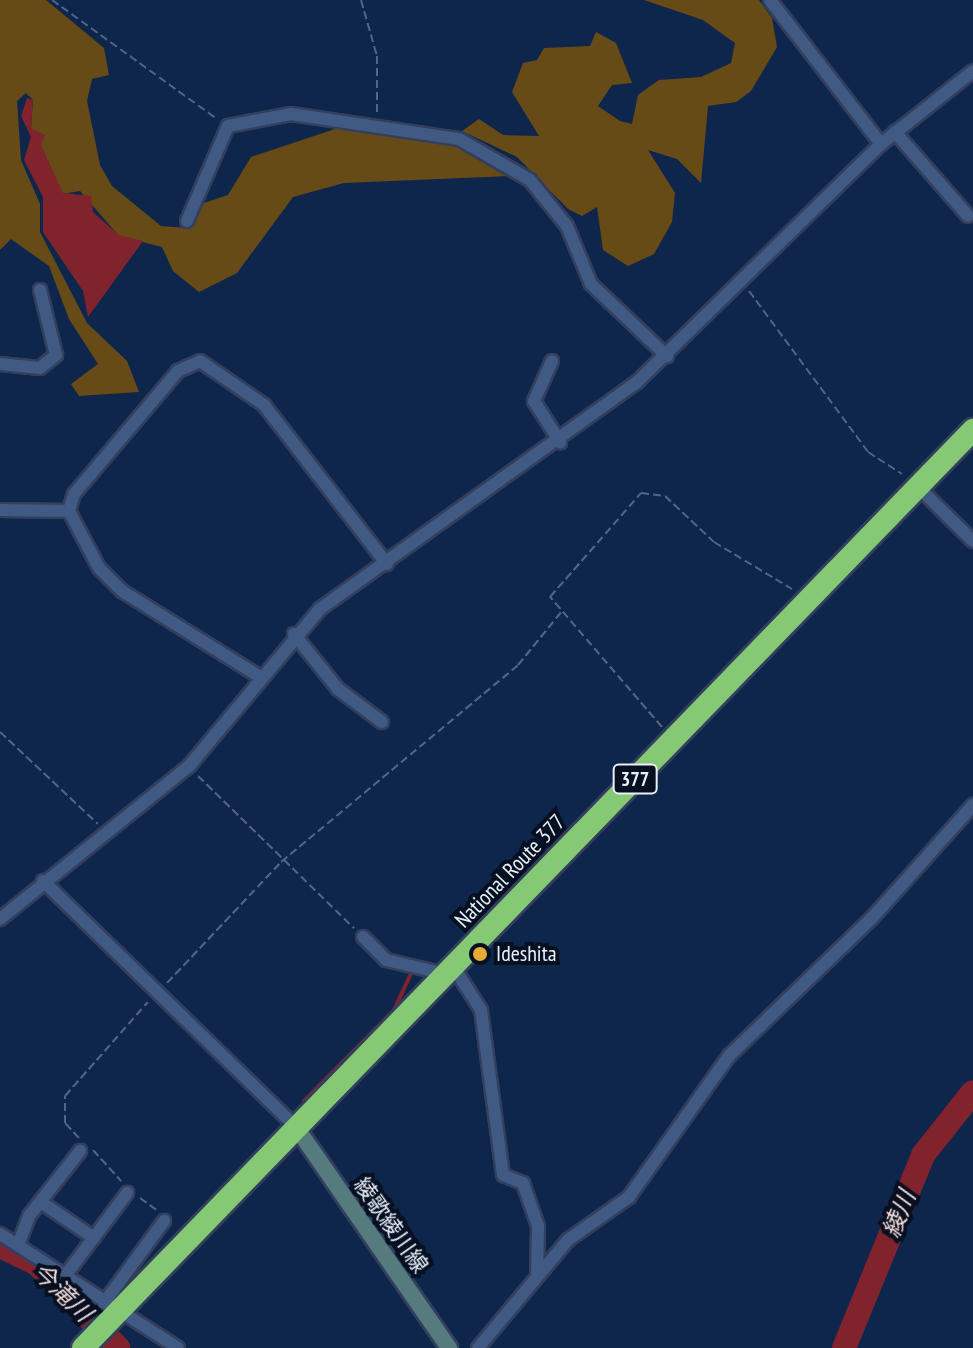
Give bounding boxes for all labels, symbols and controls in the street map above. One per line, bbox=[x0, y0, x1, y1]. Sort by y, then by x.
road number: 377 bbox=[611, 763, 659, 795]
street label: National Route 377 bbox=[449, 809, 571, 933]
place label: Ideshita bbox=[496, 941, 556, 967]
marker: Ideshita bbox=[471, 945, 489, 963]
street label: 綾歌綾川線 bbox=[349, 1172, 433, 1278]
water label: 綾川 bbox=[877, 1186, 921, 1242]
water label: 今滝川 bbox=[26, 1257, 98, 1327]

